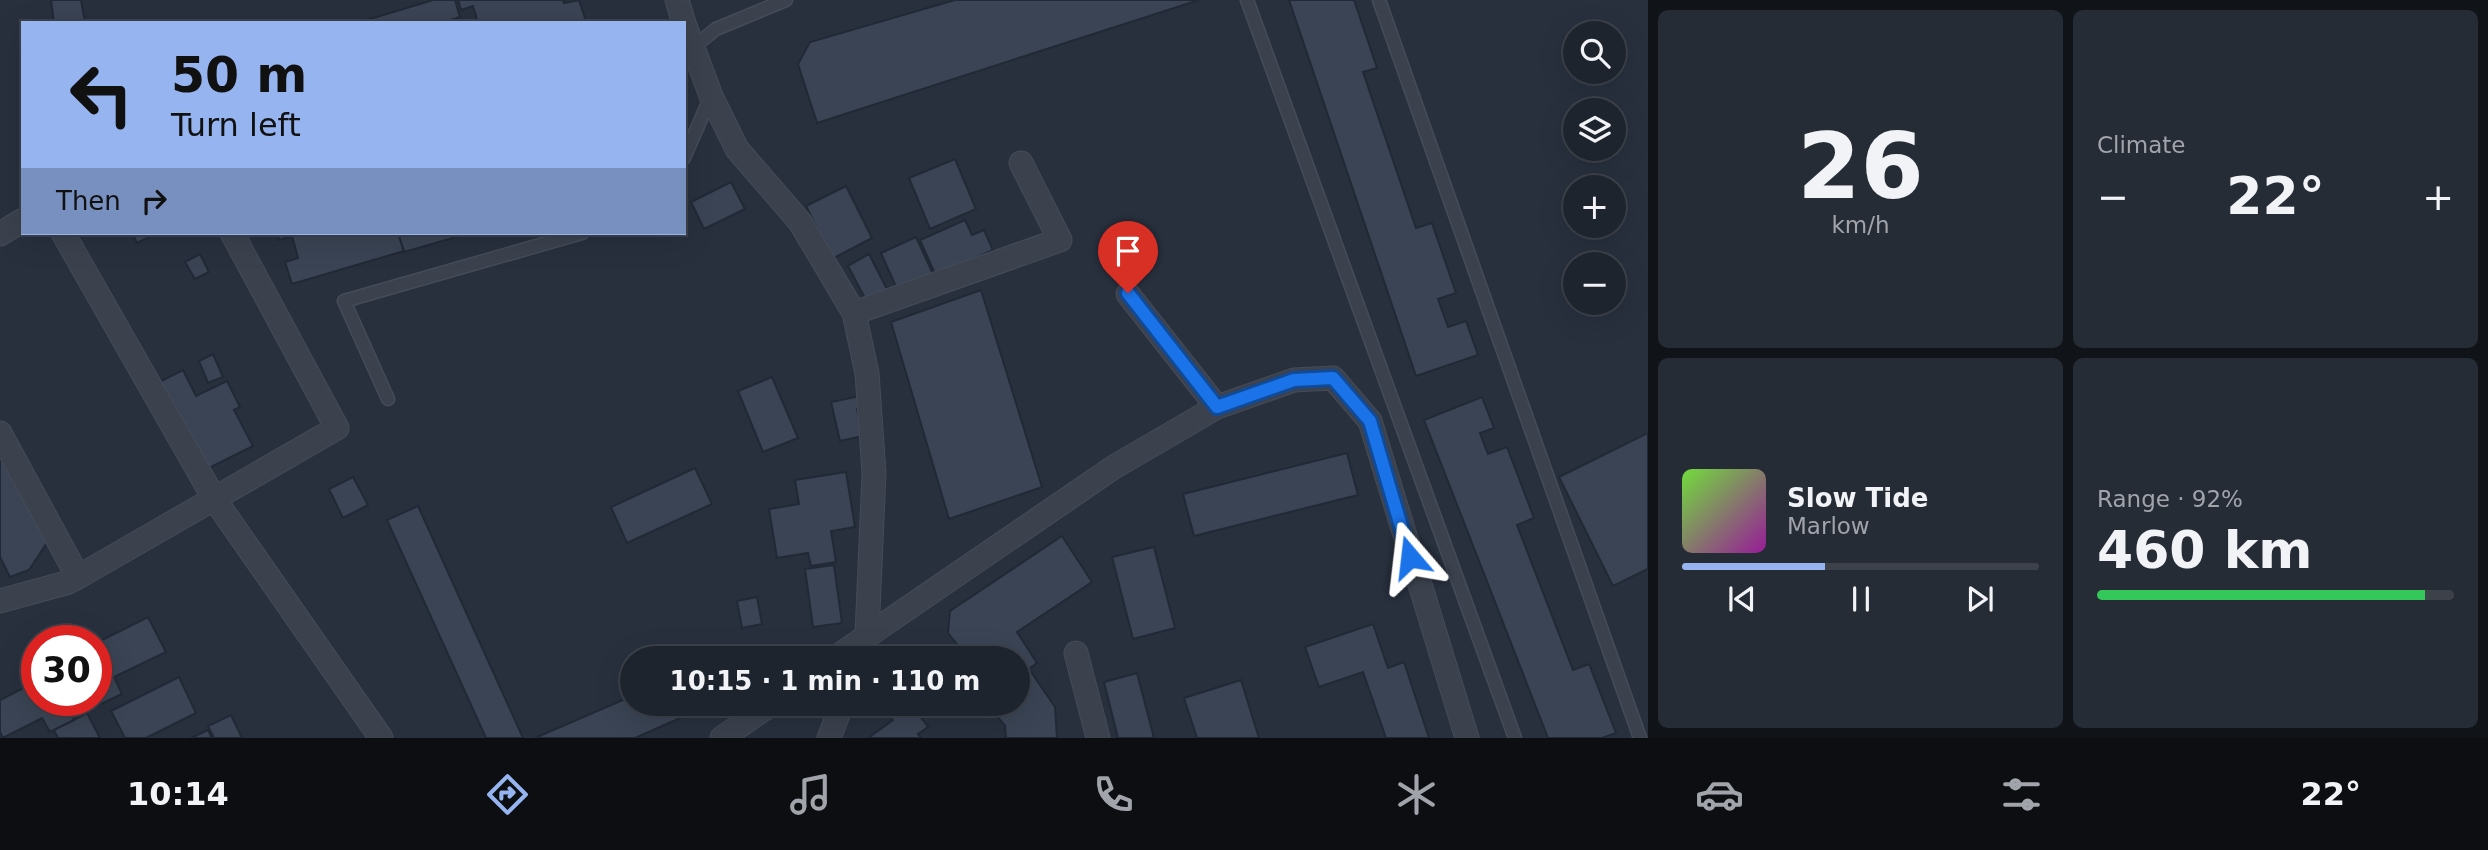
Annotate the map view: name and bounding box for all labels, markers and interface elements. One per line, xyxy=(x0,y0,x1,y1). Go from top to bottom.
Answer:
map controls xyxy=(1563,21,1626,315)
button: search xyxy=(1563,21,1626,84)
text: 50 m xyxy=(171,47,307,104)
icon: left xyxy=(56,49,147,140)
button: layers xyxy=(1563,98,1626,161)
text: Turn left xyxy=(171,106,301,144)
text: 26 xyxy=(1797,114,1924,219)
text: Climate xyxy=(2097,132,2186,158)
text: 22° xyxy=(2226,166,2325,226)
button: + xyxy=(1563,175,1626,238)
text: − xyxy=(2097,175,2129,219)
text: + xyxy=(2422,175,2454,219)
icon: right xyxy=(135,182,173,220)
text: Then xyxy=(56,186,121,216)
text: km/h xyxy=(1831,212,1890,238)
pin xyxy=(1098,221,1158,293)
icon: arrive xyxy=(1109,232,1147,270)
button: − xyxy=(1563,252,1626,315)
text: Slow Tide xyxy=(1787,483,1928,513)
text: Range · 92% xyxy=(2097,486,2243,512)
text: Marlow xyxy=(1787,513,1870,539)
position arrow xyxy=(1373,520,1447,594)
text: 460 km xyxy=(2097,520,2312,580)
icon: previous xyxy=(1723,580,1761,618)
icon: pause xyxy=(1842,580,1880,618)
icon: next xyxy=(1961,580,1999,618)
speed limit sign: 30 xyxy=(21,625,112,716)
text: 10:15 · 1 min · 110 m xyxy=(670,666,980,696)
icon: directions xyxy=(483,770,532,819)
icon: music xyxy=(786,770,835,819)
icon: phone xyxy=(1089,770,1138,819)
icon: climate xyxy=(1392,770,1441,819)
icon: car xyxy=(1695,770,1744,819)
icon: filters xyxy=(1997,770,2046,819)
text: 10:14 xyxy=(127,775,229,813)
text: 22° xyxy=(2300,775,2361,813)

